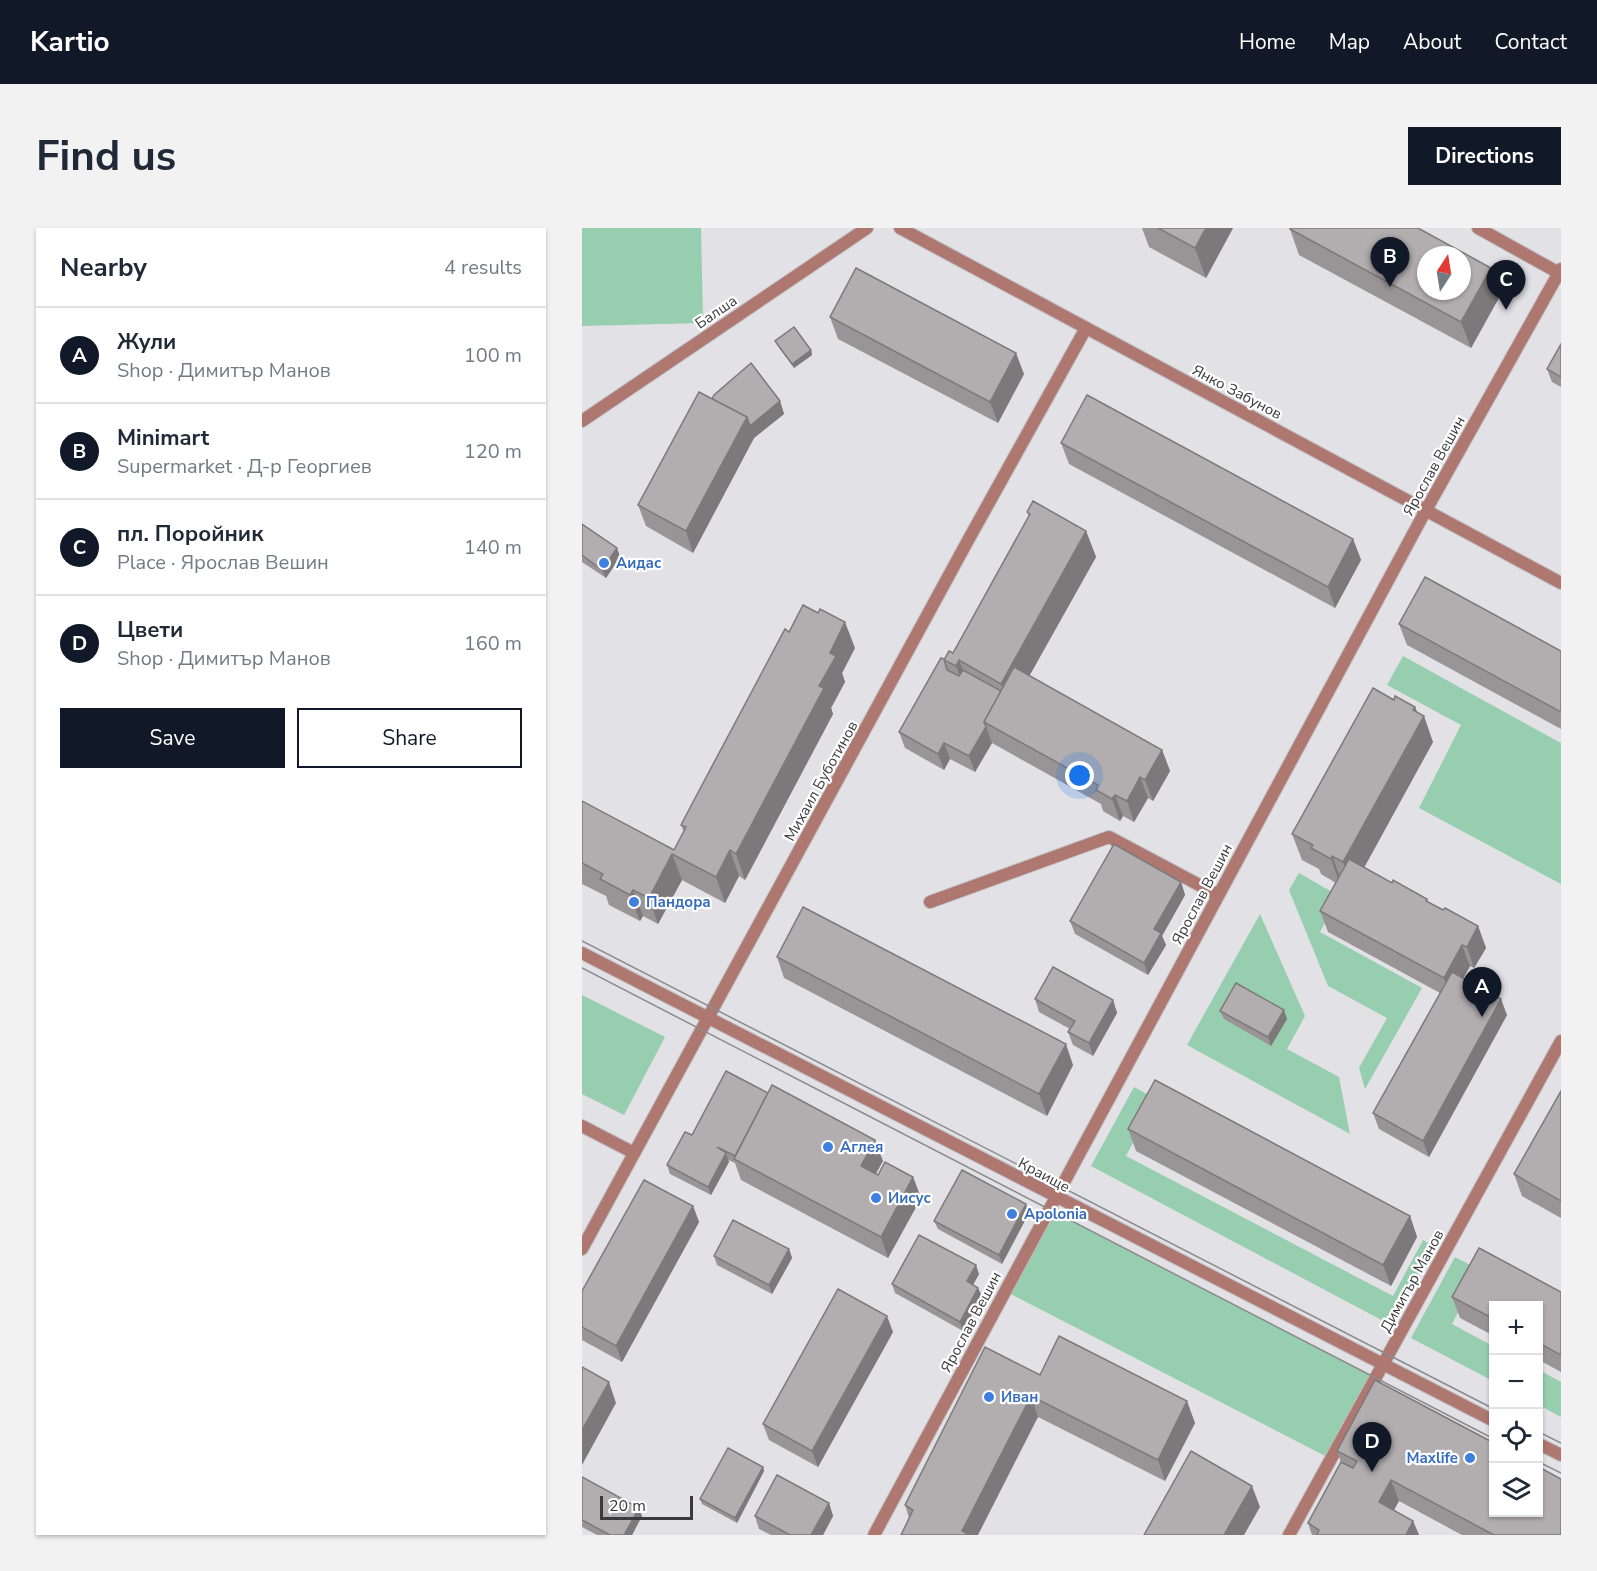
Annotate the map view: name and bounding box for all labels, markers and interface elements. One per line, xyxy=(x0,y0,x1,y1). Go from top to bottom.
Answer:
text: Kartio xyxy=(30,23,110,61)
text: Home xyxy=(1239,28,1296,56)
text: Map xyxy=(1329,28,1370,56)
text: About xyxy=(1403,28,1461,56)
text: Contact xyxy=(1494,28,1567,56)
button: Directions xyxy=(1408,127,1561,185)
text: Find us xyxy=(36,128,176,185)
pin: B xyxy=(1370,238,1410,287)
north arrow xyxy=(1417,246,1471,300)
text: Nearby xyxy=(60,250,147,285)
text: 4 results xyxy=(444,254,522,281)
pin: C xyxy=(1486,260,1526,310)
street label: Балша xyxy=(691,291,741,333)
text: Жули xyxy=(117,327,176,357)
text: A xyxy=(72,342,87,369)
text: 100 m xyxy=(464,342,522,369)
text: Shop · Димитър Манов xyxy=(117,357,331,384)
street label: Янко Забунов xyxy=(1189,360,1285,424)
street label: Ярослав Вешин xyxy=(1398,413,1470,519)
text: Minimart xyxy=(117,423,209,453)
text: B xyxy=(73,438,86,465)
text: 120 m xyxy=(464,438,522,465)
text: Supermarket · Д-р Георгиев xyxy=(117,453,372,480)
text: пл. Поройник xyxy=(117,519,263,549)
text: C xyxy=(73,534,86,561)
text: 140 m xyxy=(464,534,522,561)
text: Place · Ярослав Вешин xyxy=(117,549,329,576)
place label: Аидас xyxy=(616,553,661,573)
marker: Аидас xyxy=(597,556,611,570)
text: Цвети xyxy=(117,615,183,645)
text: D xyxy=(72,630,87,657)
text: 160 m xyxy=(464,630,522,657)
text: Shop · Димитър Манов xyxy=(117,645,331,672)
button: Save xyxy=(60,708,285,768)
button: Share xyxy=(297,708,522,768)
street label: Михаил Буботинов xyxy=(780,717,862,845)
your location xyxy=(1065,761,1094,790)
street label: Ярослав Вешин xyxy=(1167,840,1237,948)
place label: Пандора xyxy=(646,892,711,912)
marker: Пандора xyxy=(627,895,641,909)
pin: A xyxy=(1462,968,1502,1017)
place label: Аглея xyxy=(840,1137,883,1157)
marker: Аглея xyxy=(821,1140,835,1154)
street label: Краище xyxy=(1015,1153,1073,1197)
place label: Иисус xyxy=(888,1188,931,1208)
marker: Иисус xyxy=(869,1191,883,1205)
place label: Apolonia xyxy=(1024,1204,1087,1224)
marker: Apolonia xyxy=(1005,1207,1019,1221)
street label: Димитър Манов xyxy=(1376,1226,1448,1336)
street label: Ярослав Вешин xyxy=(936,1268,1006,1376)
map controls xyxy=(1489,1301,1543,1517)
button: + xyxy=(1489,1301,1543,1355)
button: − xyxy=(1489,1355,1543,1409)
place label: Иван xyxy=(1001,1387,1038,1407)
marker: Иван xyxy=(982,1390,996,1404)
button: locate xyxy=(1489,1409,1543,1463)
pin: D xyxy=(1352,1422,1392,1472)
place label: Maxlife xyxy=(1407,1448,1458,1468)
marker: Maxlife xyxy=(1463,1451,1477,1465)
button: layers xyxy=(1489,1463,1543,1517)
scale bar xyxy=(600,1493,693,1520)
text: 20 m xyxy=(609,1495,646,1517)

